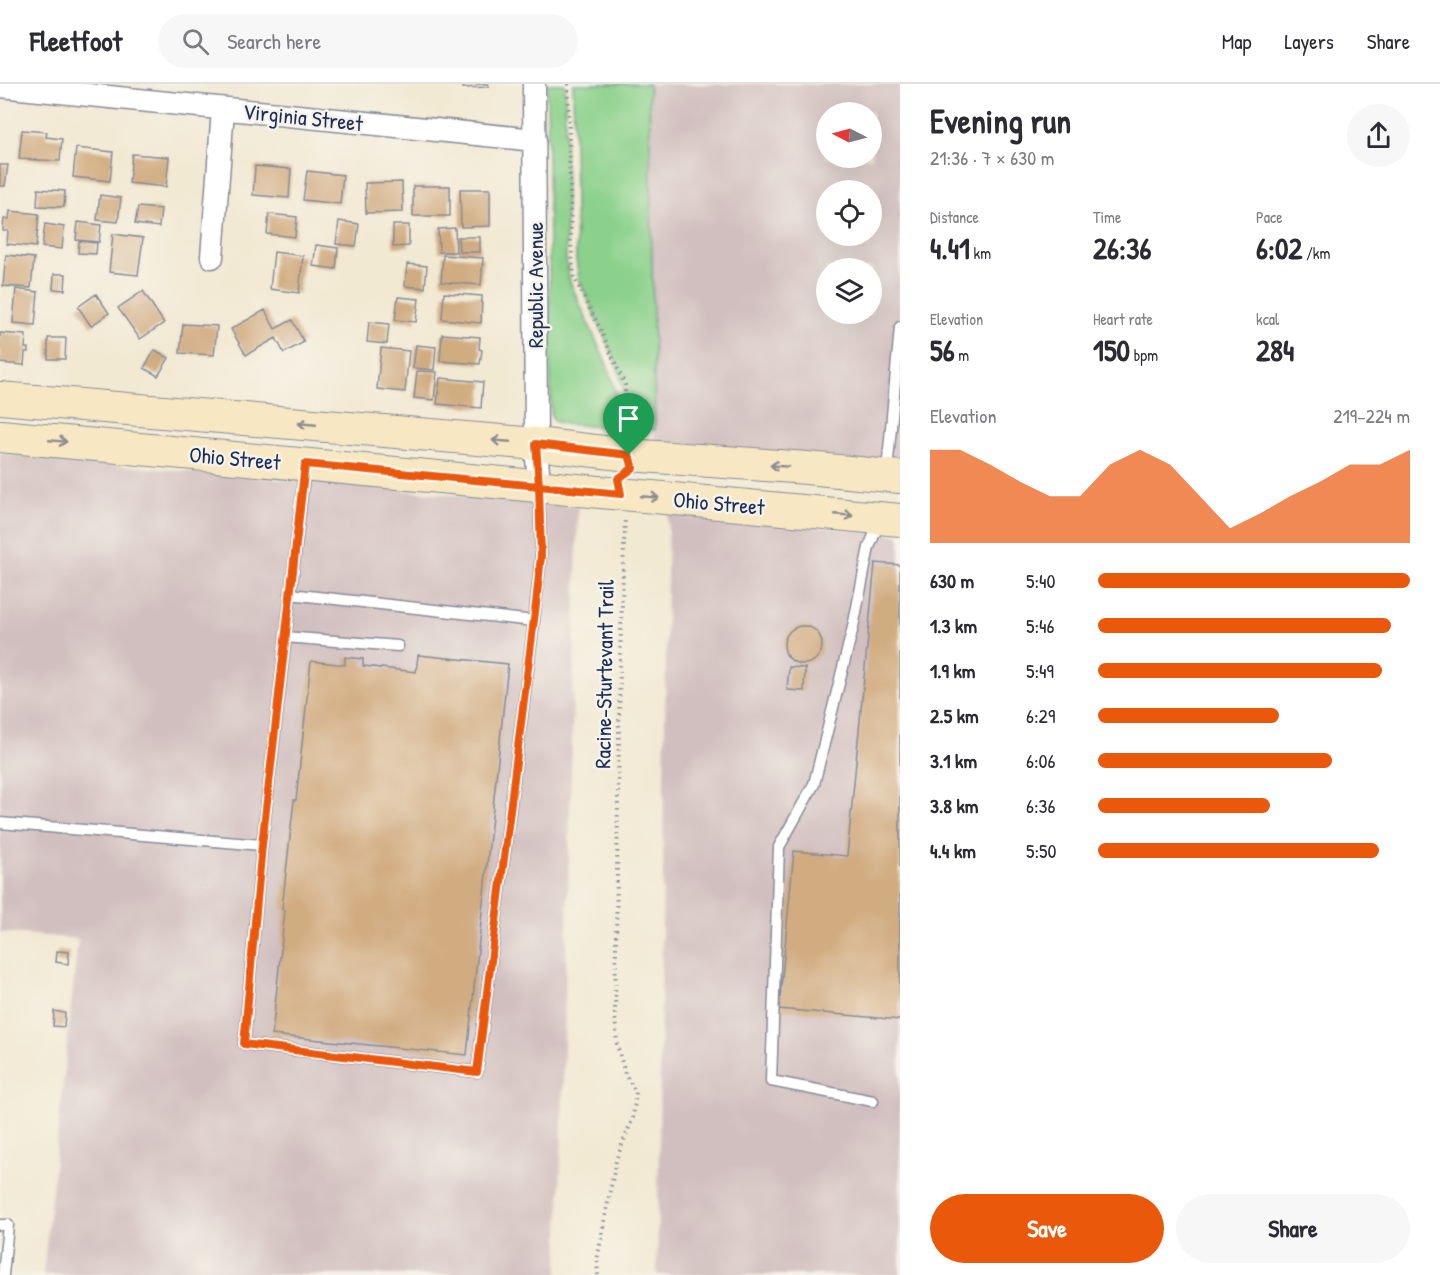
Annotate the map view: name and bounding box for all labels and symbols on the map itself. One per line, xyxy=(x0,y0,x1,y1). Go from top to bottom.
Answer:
street label: Virginia Street xyxy=(242,96,365,138)
north arrow xyxy=(816,102,882,168)
street label: Republic Avenue xyxy=(520,222,550,348)
pin xyxy=(603,393,654,455)
one-way arrow xyxy=(297,419,317,430)
one-way arrow xyxy=(492,435,512,446)
one-way arrow xyxy=(48,436,68,447)
street label: Ohio Street xyxy=(188,439,282,477)
one-way arrow xyxy=(770,460,789,471)
street label: Ohio Street xyxy=(672,484,766,522)
one-way arrow xyxy=(639,492,659,503)
one-way arrow xyxy=(833,509,853,520)
street label: Racine-Sturtevant Trail xyxy=(587,579,621,769)

